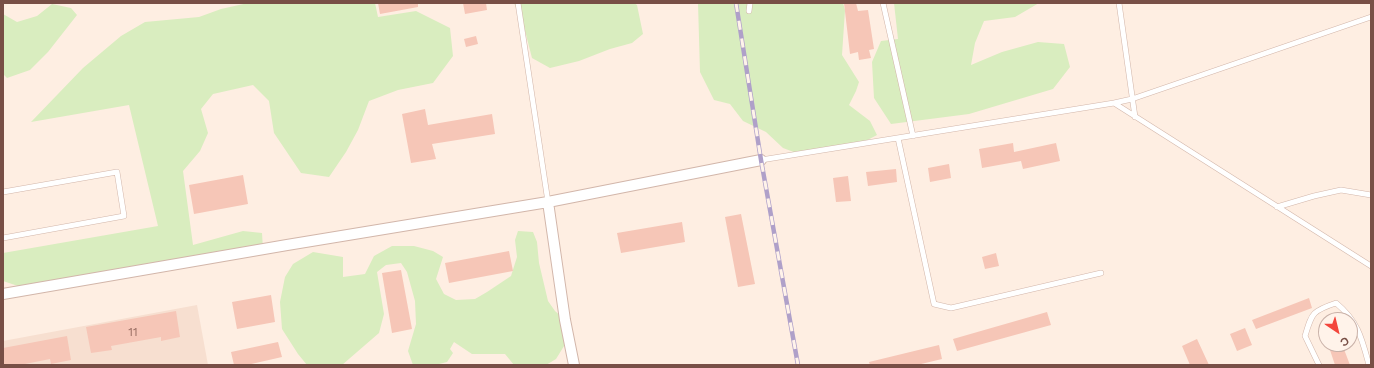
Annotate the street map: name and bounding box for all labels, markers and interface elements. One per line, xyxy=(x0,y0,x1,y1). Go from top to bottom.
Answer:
north arrow xyxy=(1318,312,1358,352)
house number: 11 xyxy=(128,325,138,339)
text: С xyxy=(1338,334,1352,349)

